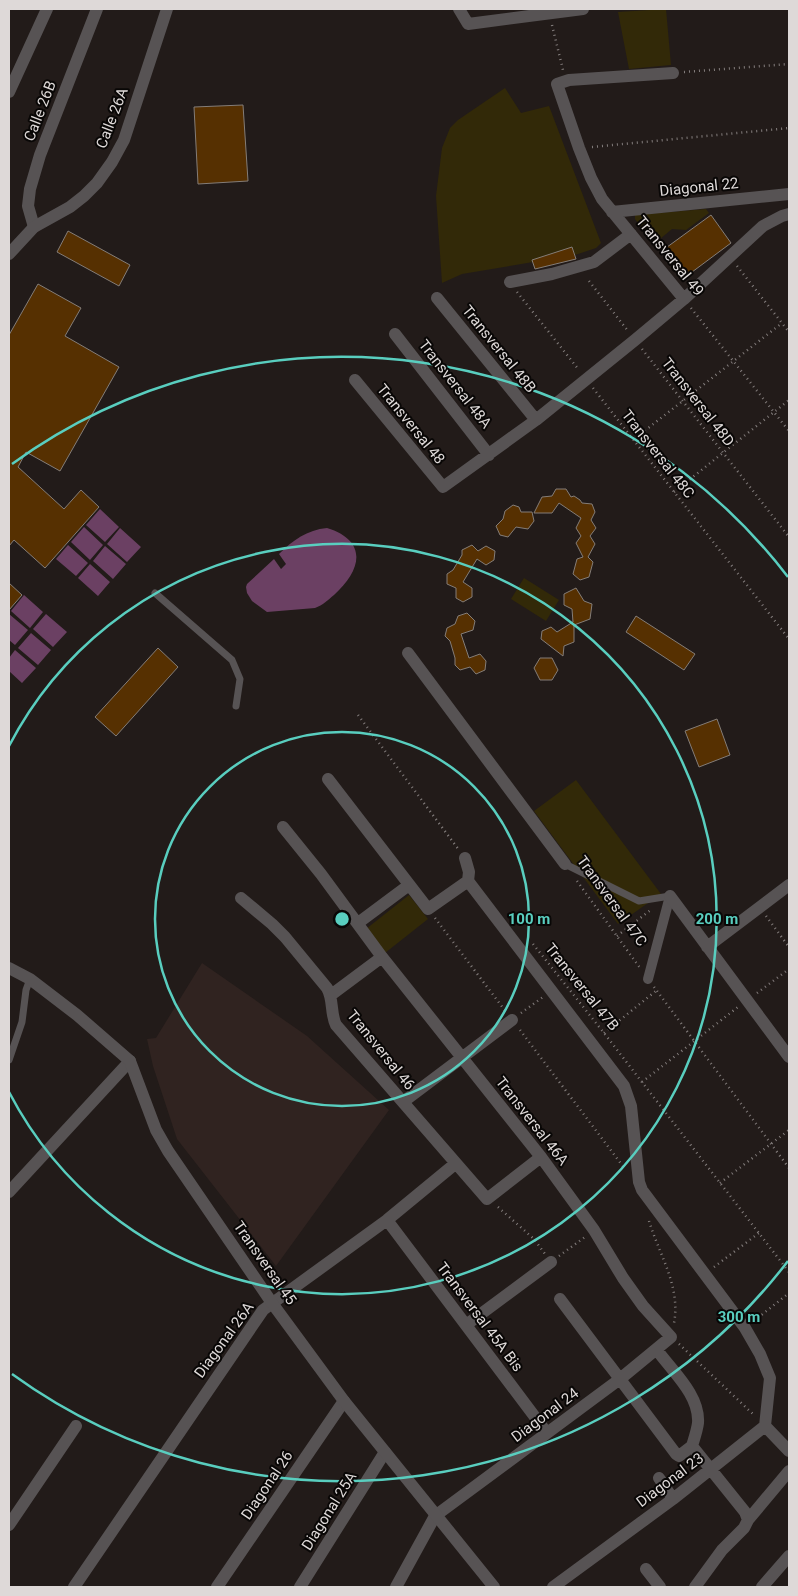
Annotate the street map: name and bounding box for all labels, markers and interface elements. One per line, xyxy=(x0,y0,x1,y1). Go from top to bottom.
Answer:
street label: Calle 26B xyxy=(20,78,60,144)
street label: Calle 26A xyxy=(92,85,132,151)
street label: Diagonal 22 xyxy=(659,174,739,200)
street label: Transversal 49 xyxy=(632,212,708,300)
street label: Transversal 48B xyxy=(458,302,540,396)
street label: Transversal 48A xyxy=(415,336,495,432)
street label: Transversal 48D xyxy=(658,354,738,450)
street label: Transversal 48 xyxy=(373,380,449,468)
street label: Transversal 48C xyxy=(618,406,698,502)
street label: Transversal 47C xyxy=(573,852,651,950)
centre of rings xyxy=(333,910,351,928)
text: 100 m xyxy=(508,910,550,928)
text: 200 m xyxy=(696,910,738,928)
street label: Transversal 47B xyxy=(541,940,623,1034)
street label: Transversal 46 xyxy=(343,1006,419,1094)
street label: Transversal 46A xyxy=(492,1073,572,1169)
street label: Transversal 45 xyxy=(230,1218,300,1308)
street label: Transversal 45A Bis xyxy=(433,1259,527,1375)
street label: Diagonal 26A xyxy=(191,1299,258,1381)
text: 300 m xyxy=(718,1308,760,1326)
street label: Diagonal 24 xyxy=(508,1384,583,1446)
street label: Diagonal 26 xyxy=(237,1447,297,1523)
street label: Diagonal 23 xyxy=(633,1449,707,1511)
street label: Diagonal 25A xyxy=(298,1468,360,1554)

